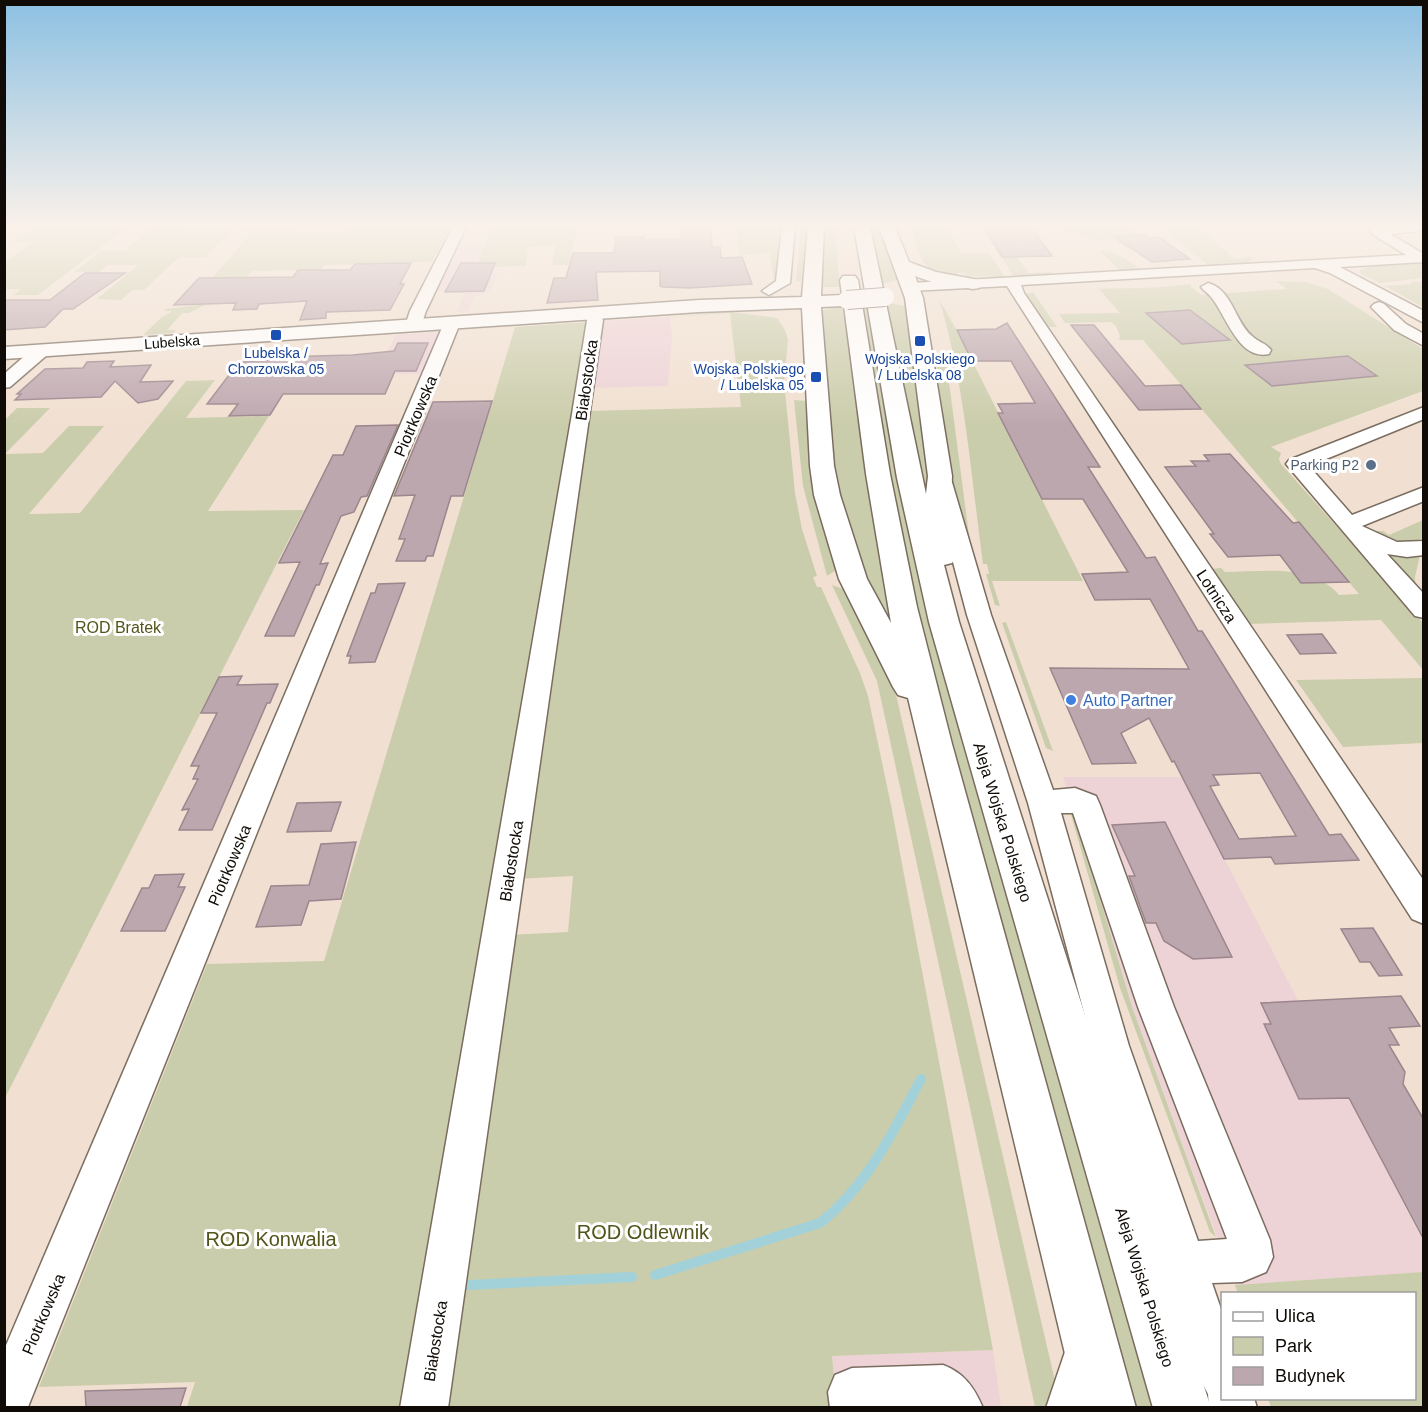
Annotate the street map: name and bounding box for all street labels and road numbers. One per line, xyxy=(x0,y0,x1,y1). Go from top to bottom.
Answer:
street label: Lubelska xyxy=(143,332,201,352)
street label: Białostocka xyxy=(572,338,601,422)
street label: Piotrkowska xyxy=(391,373,440,459)
street label: Lotnicza xyxy=(1193,567,1240,626)
street label: Aleja Wojska Polskiego xyxy=(970,740,1035,904)
street label: Białostocka xyxy=(497,819,526,903)
street label: Piotrkowska xyxy=(205,822,254,908)
street label: Aleja Wojska Polskiego xyxy=(1112,1205,1177,1369)
street label: Piotrkowska xyxy=(19,1271,68,1357)
street label: Białostocka xyxy=(421,1299,450,1383)

